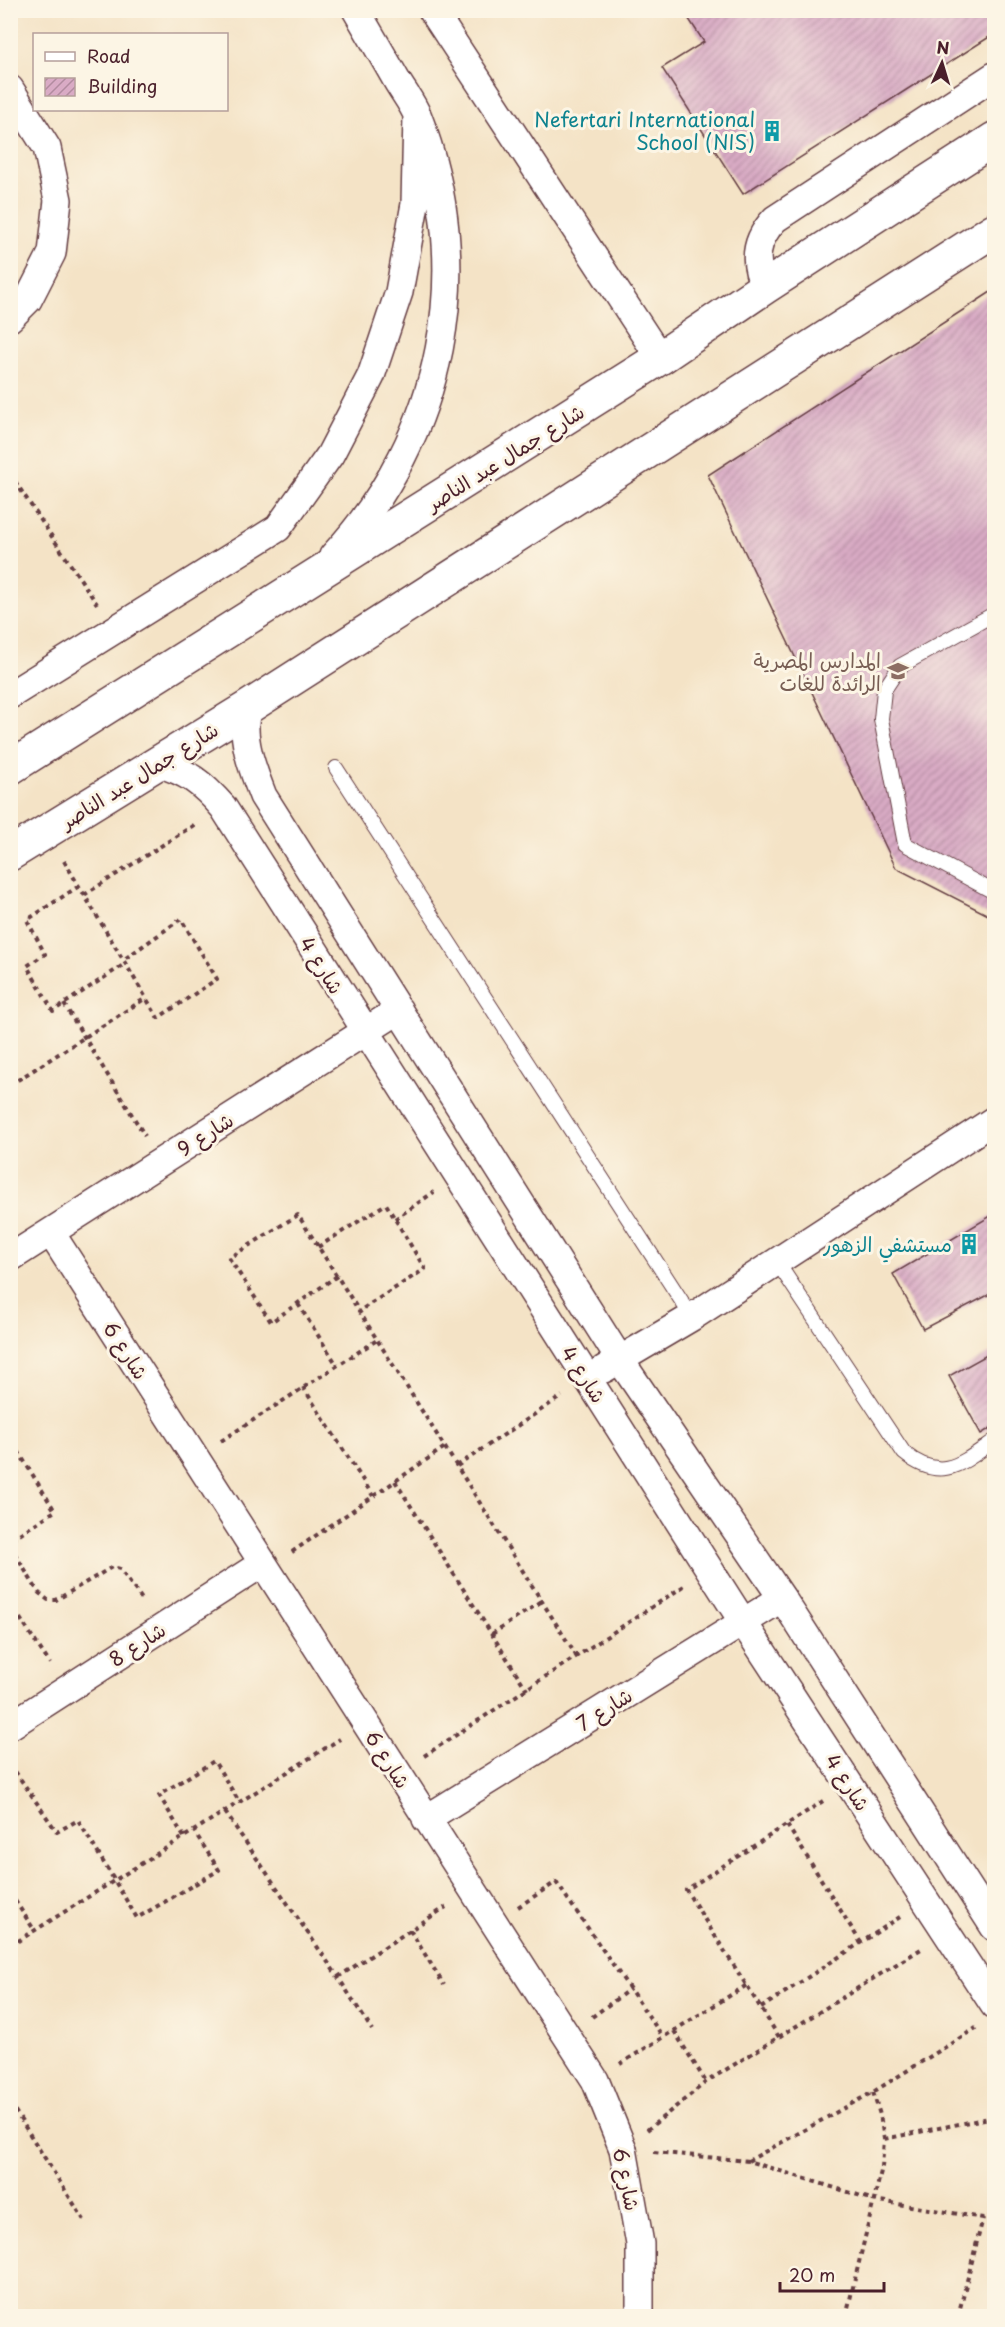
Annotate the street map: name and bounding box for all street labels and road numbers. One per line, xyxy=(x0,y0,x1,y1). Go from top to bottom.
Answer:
street label: شارع جمال عبد الناصر xyxy=(418,396,590,519)
street label: شارع جمال عبد الناصر xyxy=(52,714,224,837)
street label: شارع 4 xyxy=(293,930,351,1000)
street label: شارع 9 xyxy=(171,1105,239,1163)
street label: شارع 6 xyxy=(96,1315,156,1385)
street label: شارع 4 xyxy=(554,1339,614,1409)
street label: شارع 8 xyxy=(103,1614,171,1674)
street label: شارع 7 xyxy=(570,1680,638,1738)
street label: شارع 6 xyxy=(358,1724,418,1794)
street label: شارع 4 xyxy=(818,1747,878,1817)
street label: شارع 6 xyxy=(606,2145,648,2213)

